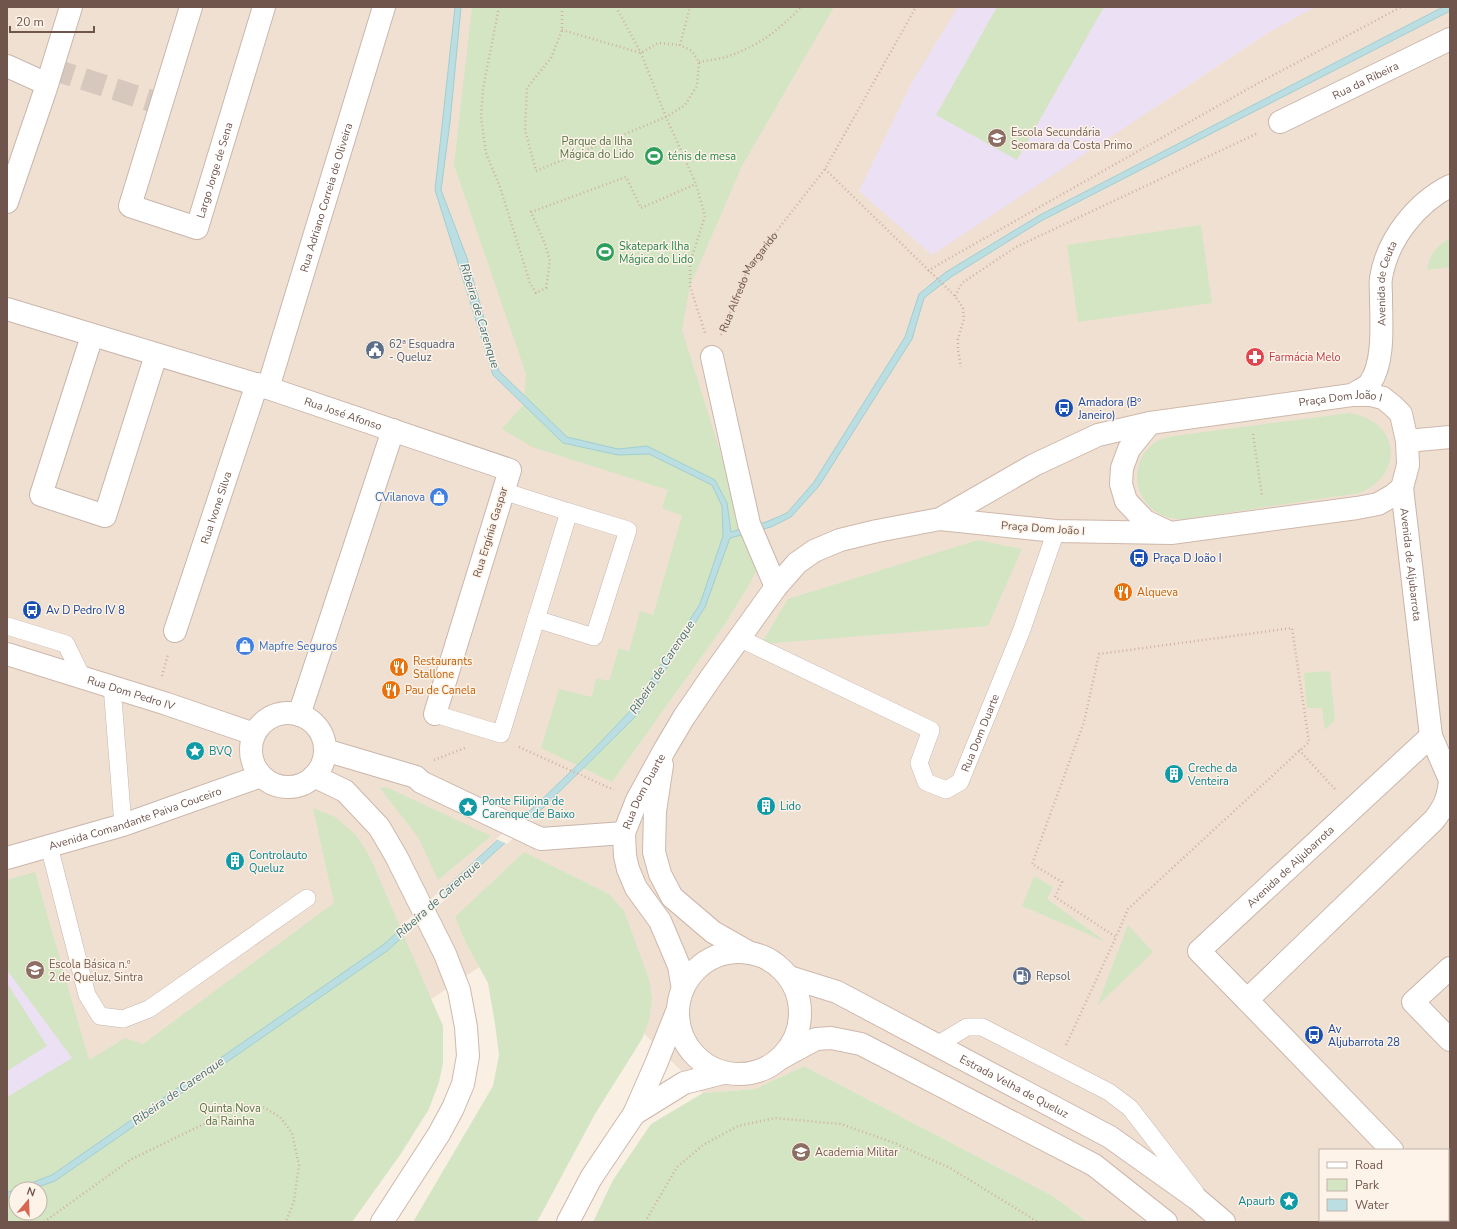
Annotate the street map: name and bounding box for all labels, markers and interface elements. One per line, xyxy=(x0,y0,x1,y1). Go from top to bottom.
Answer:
scale bar xyxy=(10,8,94,34)
text: 20 m xyxy=(16,14,44,30)
street label: Rua da Ribeira xyxy=(1330,58,1401,103)
street label: Largo Jorge de Sena xyxy=(193,120,237,220)
street label: Rua Adriano Correia de Oliveira xyxy=(297,121,356,274)
place label: Escola Secundária Seomara da Costa Primo xyxy=(1011,125,1132,153)
school or university icon: Escola Secundária Seomara da Costa Primo xyxy=(986,127,1008,149)
park label: Parque da Ilha Mágica do Lido xyxy=(560,134,634,162)
sports icon: ténis de mesa xyxy=(643,145,665,167)
place label: ténis de mesa xyxy=(668,149,736,164)
street label: Rua Alfredo Margarido xyxy=(716,229,781,335)
street label: Avenida de Ceuta xyxy=(1373,238,1401,326)
place label: Skatepark Ilha Mágica do Lido xyxy=(619,239,693,267)
sports icon: Skatepark Ilha Mágica do Lido xyxy=(594,241,616,263)
water label: Ribeira de Carenque xyxy=(456,262,504,371)
place label: 62ª Esquadra - Queluz xyxy=(389,337,455,365)
public building icon: 62ª Esquadra - Queluz xyxy=(364,339,386,361)
pharmacy icon: Farmácia Melo xyxy=(1244,346,1266,368)
place label: Farmácia Melo xyxy=(1269,350,1341,365)
street label: Praça Dom João I xyxy=(1298,388,1384,410)
street label: Rua José Afonso xyxy=(302,394,384,434)
place label: Amadora (Bº Janeiro) xyxy=(1077,395,1141,423)
bus stop icon: Amadora (Bº Janeiro) xyxy=(1053,397,1075,419)
street label: Rua Ivone Silva xyxy=(197,469,236,546)
street label: Rua Ergínia Gaspar xyxy=(470,485,511,579)
shop icon: CVilanova xyxy=(428,486,450,508)
place label: CVilanova xyxy=(375,490,425,505)
street label: Avenida de Aljubarrota xyxy=(1396,507,1425,622)
street label: Praça Dom João I xyxy=(1001,518,1085,539)
bus stop icon: Praça D João I xyxy=(1128,547,1150,569)
place label: Praça D João I xyxy=(1153,551,1222,566)
restaurant icon: Alqueva xyxy=(1112,581,1134,603)
place label: Alqueva xyxy=(1137,585,1178,600)
bus stop icon: Av D Pedro IV 8 xyxy=(21,599,43,621)
place label: Av D Pedro IV 8 xyxy=(46,603,125,618)
water label: Ribeira de Carenque xyxy=(626,616,699,717)
shop icon: Mapfre Seguros xyxy=(234,635,256,657)
place label: Mapfre Seguros xyxy=(259,639,337,654)
place label: Restaurants Stallone xyxy=(413,654,472,682)
restaurant icon: Restaurants Stallone xyxy=(388,656,410,678)
street label: Rua Dom Pedro IV xyxy=(85,673,177,714)
restaurant icon: Pau de Canela xyxy=(380,679,402,701)
place label: Pau de Canela xyxy=(405,683,476,698)
street label: Rua Dom Duarte xyxy=(958,692,1003,774)
place icon: BVQ xyxy=(184,740,206,762)
place label: BVQ xyxy=(209,744,232,759)
street label: Rua Dom Duarte xyxy=(619,751,669,832)
place label: Creche da Venteira xyxy=(1187,761,1238,789)
building icon: Creche da Venteira xyxy=(1163,763,1185,785)
street label: Avenida Comandante Paiva Couceiro xyxy=(47,784,224,854)
place label: Ponte Filipina de Carenque de Baixo xyxy=(482,794,575,822)
building icon: Lido xyxy=(755,795,777,817)
place icon: Ponte Filipina de Carenque de Baixo xyxy=(457,796,479,818)
place label: Lido xyxy=(780,799,801,814)
street label: Avenida de Aljubarrota xyxy=(1244,822,1338,911)
place label: Controlauto Queluz xyxy=(249,848,307,876)
building icon: Controlauto Queluz xyxy=(224,850,246,872)
water label: Ribeira de Carenque xyxy=(392,856,484,941)
place label: Escola Básica n.º 2 de Queluz, Sintra xyxy=(49,957,143,985)
school or university icon: Escola Básica n.º 2 de Queluz, Sintra xyxy=(24,959,46,981)
fuel station icon: Repsol xyxy=(1011,965,1033,987)
place label: Repsol xyxy=(1036,969,1071,984)
place label: Av Aljubarrota 28 xyxy=(1328,1022,1400,1050)
bus stop icon: Av Aljubarrota 28 xyxy=(1303,1024,1325,1046)
street label: Estrada Velha de Queluz xyxy=(957,1051,1071,1122)
water label: Ribeira de Carenque xyxy=(129,1053,228,1129)
park label: Quinta Nova da Rainha xyxy=(199,1101,261,1129)
school or university icon: Academia Militar xyxy=(790,1141,812,1163)
place label: Academia Militar xyxy=(815,1145,898,1160)
legend xyxy=(1319,1149,1449,1221)
text: Road xyxy=(1355,1157,1383,1173)
text: Park xyxy=(1355,1177,1380,1193)
north arrow xyxy=(8,1181,48,1221)
text: N xyxy=(25,1184,37,1200)
place icon: Apaurb xyxy=(1278,1190,1300,1212)
place label: Apaurb xyxy=(1238,1194,1275,1209)
text: Water xyxy=(1355,1197,1389,1213)

